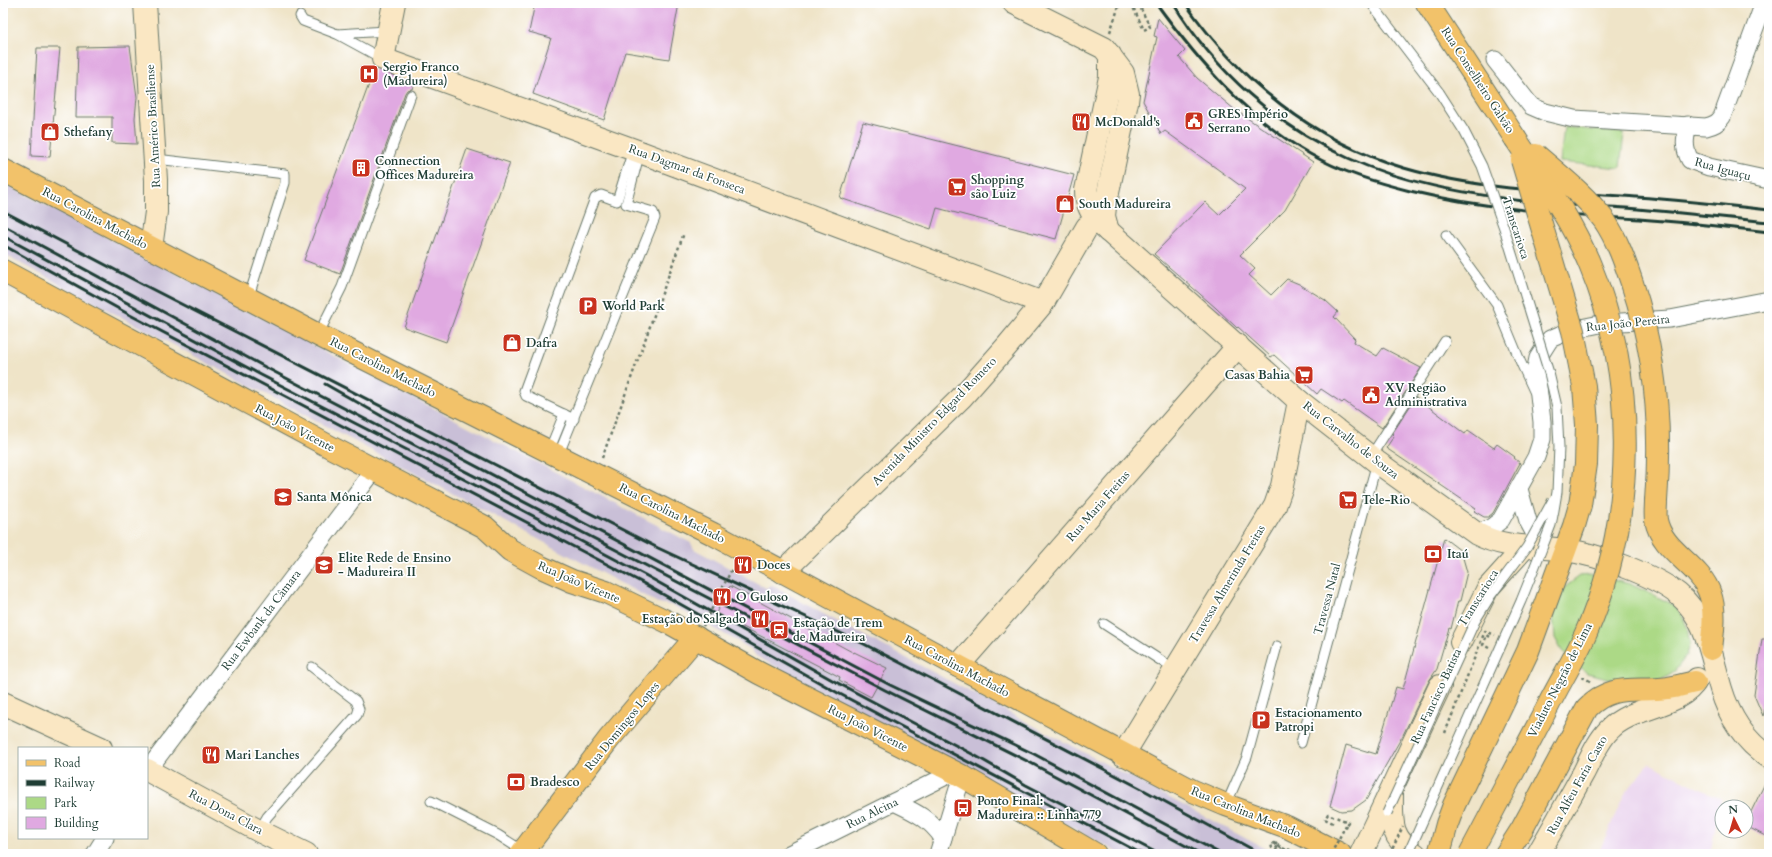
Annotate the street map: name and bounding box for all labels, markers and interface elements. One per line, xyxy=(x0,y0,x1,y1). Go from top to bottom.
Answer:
street label: Rua Conselheiro Galvão xyxy=(1438,24,1519,136)
place label: Sergio Franco (Madureira) xyxy=(383,59,459,89)
hospital icon: Sergio Franco (Madureira) xyxy=(358,63,380,85)
street label: Rua Américo Brasiliense xyxy=(142,64,164,188)
place label: GRES Império Serrano xyxy=(1208,106,1288,136)
public building icon: GRES Império Serrano xyxy=(1183,110,1205,132)
restaurant icon: McDonald's xyxy=(1070,111,1092,133)
place label: McDonald's xyxy=(1095,114,1160,130)
shop icon: Sthefany xyxy=(39,121,61,143)
place label: Sthefany xyxy=(64,124,113,140)
street label: Rua Dagmar da Fonseca xyxy=(626,140,748,198)
place label: Connection Offices Madureira xyxy=(375,153,474,183)
street label: Rua Iguaçu xyxy=(1693,154,1753,184)
building icon: Connection Offices Madureira xyxy=(350,157,372,179)
place label: Shopping são Luiz xyxy=(971,172,1025,202)
supermarket icon: Shopping são Luiz xyxy=(946,176,968,198)
street label: Rua Carolina Machado xyxy=(40,184,151,253)
shop icon: South Madureira xyxy=(1054,193,1076,215)
street label: Transcarioca xyxy=(1498,195,1534,262)
place label: South Madureira xyxy=(1079,196,1171,212)
parking icon: World Park xyxy=(577,295,599,317)
place label: World Park xyxy=(601,298,665,314)
street label: Rua João Pereira xyxy=(1585,311,1671,335)
shop icon: Dafra xyxy=(501,332,523,354)
street label: Rua Carolina Machado xyxy=(327,333,439,401)
place label: Dafra xyxy=(526,335,557,351)
street label: Avenida Ministro Edgard Romero xyxy=(868,353,1000,489)
supermarket icon: Casas Bahia xyxy=(1293,364,1315,386)
place label: Casas Bahia xyxy=(1225,367,1290,383)
place label: XV Região Administrativa xyxy=(1385,380,1467,410)
public building icon: XV Região Administrativa xyxy=(1360,384,1382,406)
street label: Rua Carvalho de Souza xyxy=(1300,398,1403,483)
street label: Rua João Vicente xyxy=(252,400,338,456)
street label: Rua Maria Freitas xyxy=(1063,467,1133,545)
street label: Rua Carolina Machado xyxy=(616,479,728,547)
school or university icon: Santa Mônica xyxy=(272,486,294,508)
place label: Santa Mônica xyxy=(297,489,372,505)
supermarket icon: Tele-Rio xyxy=(1337,489,1359,511)
place label: Tele-Rio xyxy=(1362,492,1410,508)
street label: Travessa Almerinda Freitas xyxy=(1185,522,1269,646)
bank icon: Itaú xyxy=(1422,543,1444,565)
place label: Itaú xyxy=(1447,546,1469,562)
place label: Elite Rede de Ensino - Madureira II xyxy=(338,550,451,580)
school or university icon: Elite Rede de Ensino - Madureira II xyxy=(313,554,335,576)
restaurant icon: Doces xyxy=(732,554,754,576)
street label: Rua João Vicente xyxy=(535,557,623,607)
place label: Doces xyxy=(757,557,790,573)
street label: Travessa Natal xyxy=(1310,561,1344,637)
street label: Rua Ewbank da Câmara xyxy=(218,566,305,674)
street label: Transcarioca xyxy=(1454,566,1502,630)
restaurant icon: O Guloso xyxy=(711,586,733,608)
place label: O Guloso xyxy=(736,589,788,605)
restaurant icon: Estação do Salgado xyxy=(749,608,771,630)
place label: Estação do Salgado xyxy=(642,611,746,627)
place label: Estação de Trem de Madureira xyxy=(793,615,884,645)
station icon: Estação de Trem de Madureira xyxy=(768,619,790,641)
street label: Viaduto Negrão de Lima xyxy=(1524,619,1596,740)
street label: Rua Carolina Machado xyxy=(902,632,1013,701)
street label: Rua Fancisco Batista xyxy=(1407,645,1466,746)
street label: Rua Domingos Lopes xyxy=(581,678,663,774)
street label: Rua João Vicente xyxy=(825,701,911,755)
place label: Estacionamento Patropi xyxy=(1275,705,1362,735)
parking icon: Estacionamento Patropi xyxy=(1250,709,1272,731)
street label: Rua Alfeu Faria Casto xyxy=(1543,732,1611,837)
restaurant icon: Mari Lanches xyxy=(200,744,222,766)
legend xyxy=(18,747,148,839)
place label: Mari Lanches xyxy=(225,747,299,763)
text: Road xyxy=(54,755,81,771)
bank icon: Bradesco xyxy=(505,771,527,793)
place label: Bradesco xyxy=(530,774,579,790)
text: Railway xyxy=(54,775,96,791)
street label: Rua Carolina Machado xyxy=(1189,783,1304,841)
street label: Rua Dona Clara xyxy=(186,786,267,839)
street label: Rua Alcina xyxy=(843,793,901,832)
place label: Ponto Final: Madureira :: Linha 779 xyxy=(977,793,1101,823)
text: Park xyxy=(54,795,78,811)
bus stop icon: Ponto Final: Madureira :: Linha 779 xyxy=(952,797,974,819)
north arrow xyxy=(1714,799,1754,839)
text: N xyxy=(1728,802,1739,817)
text: Building xyxy=(54,815,99,831)

